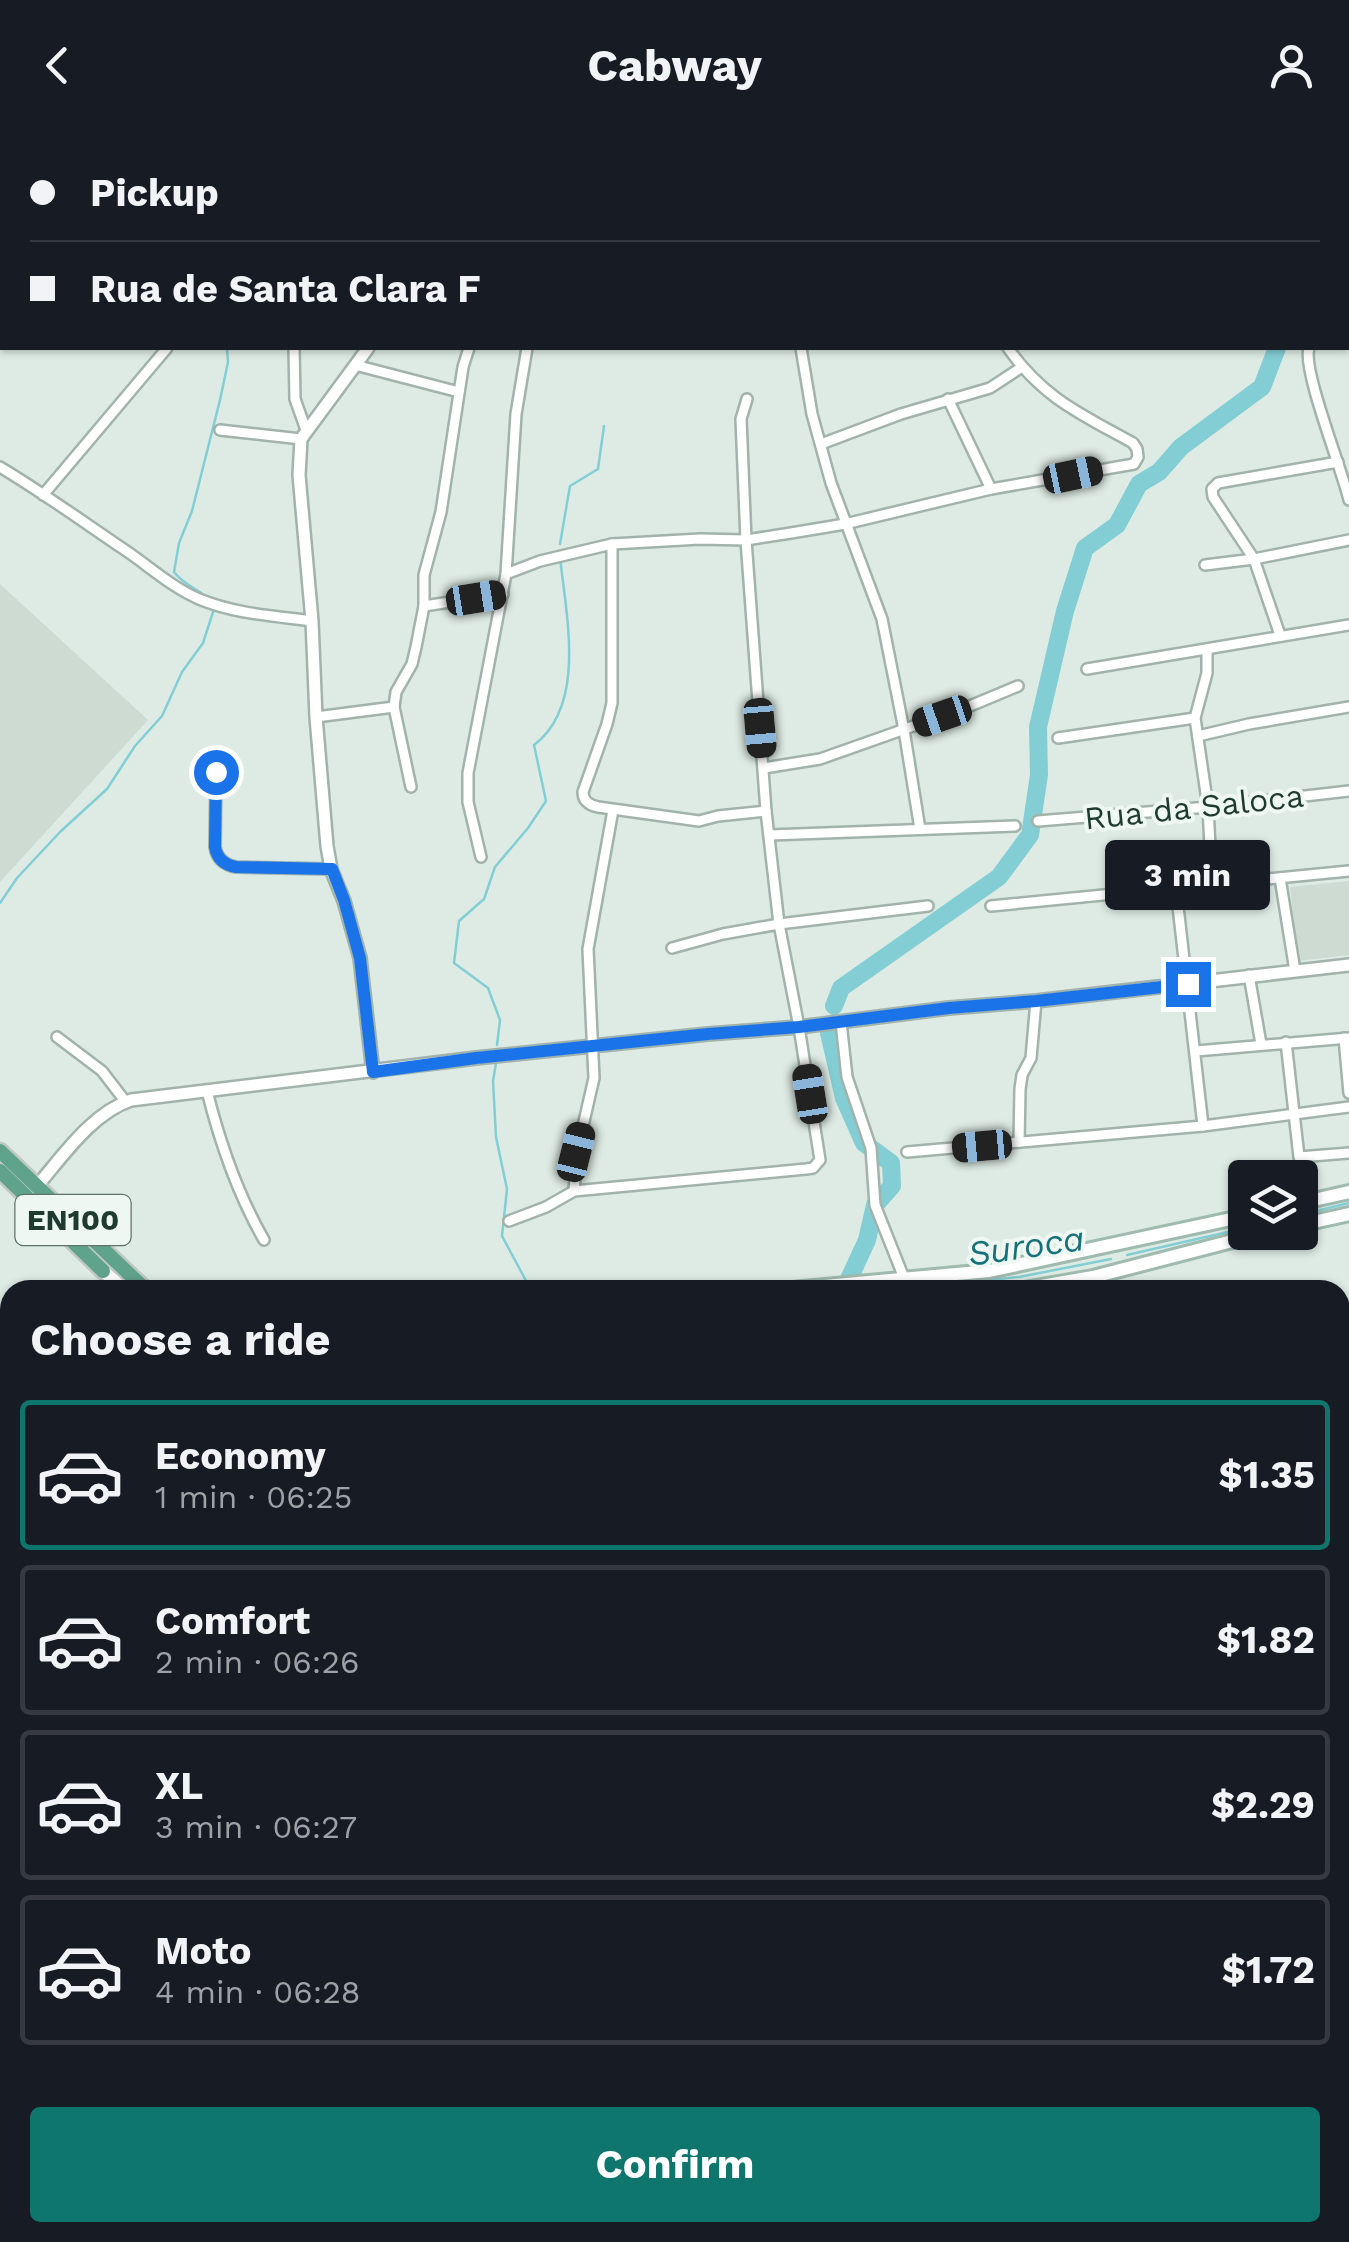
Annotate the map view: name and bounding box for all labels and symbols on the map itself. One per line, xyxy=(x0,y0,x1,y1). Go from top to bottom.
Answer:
car xyxy=(1041,454,1105,496)
car xyxy=(444,578,508,618)
car xyxy=(909,692,975,740)
car xyxy=(742,697,778,759)
route start xyxy=(194,750,239,795)
street label: Rua da Saloca xyxy=(1082,777,1306,837)
callout: 3 min xyxy=(1106,839,1270,909)
route end xyxy=(1166,962,1211,1007)
car xyxy=(790,1062,830,1126)
car xyxy=(554,1119,598,1185)
car xyxy=(951,1128,1013,1164)
road number: EN100 xyxy=(15,1195,130,1245)
water label: Suroca xyxy=(965,1217,1087,1275)

